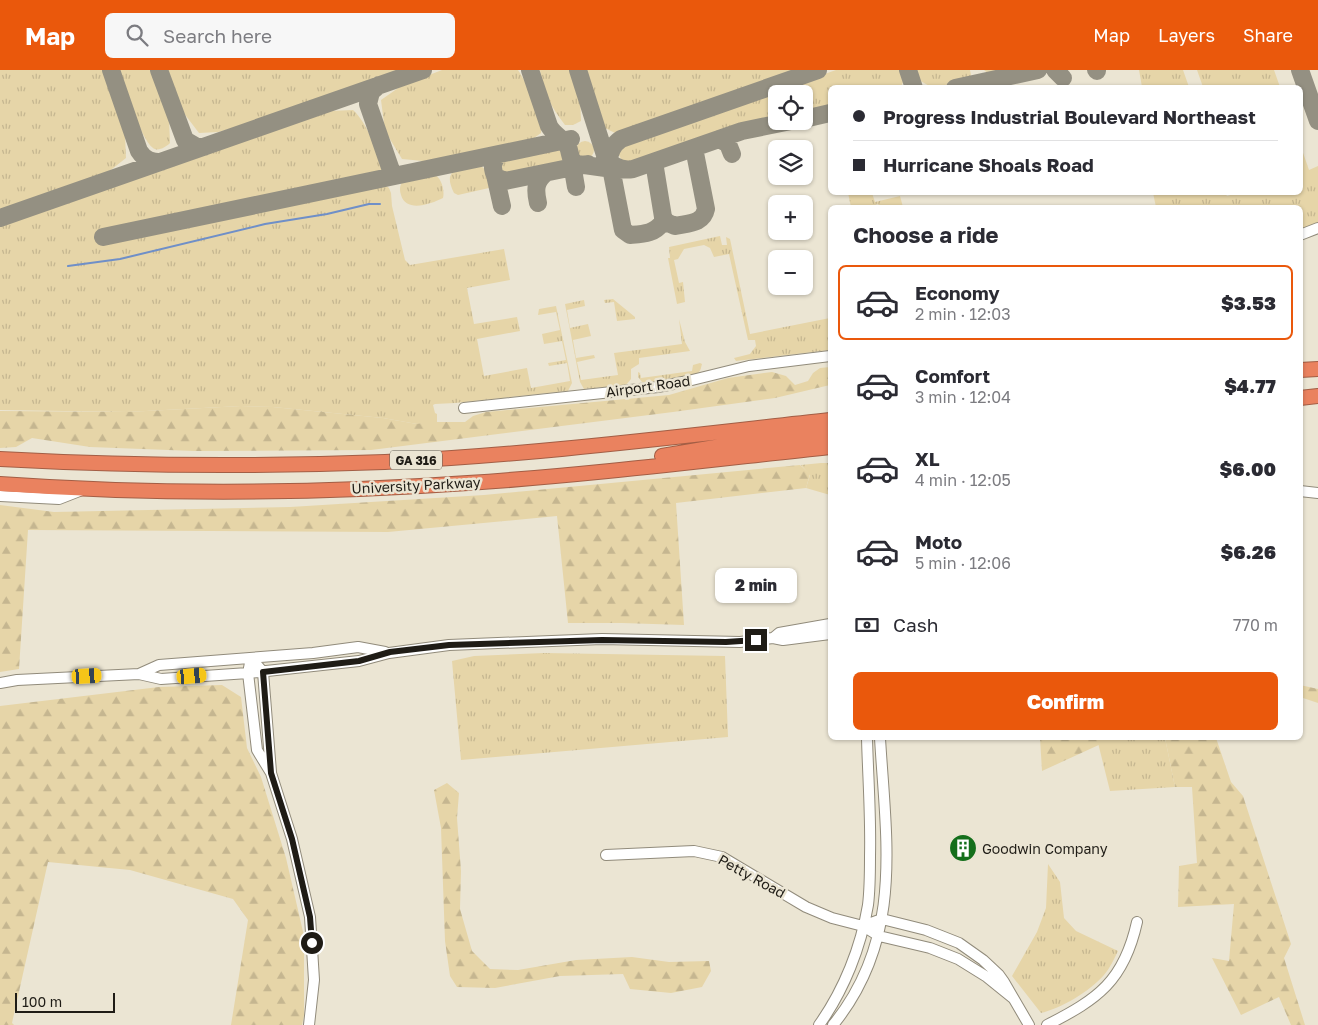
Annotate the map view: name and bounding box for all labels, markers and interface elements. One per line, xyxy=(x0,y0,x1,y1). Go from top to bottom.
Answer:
search box xyxy=(105,13,455,58)
text: Map xyxy=(25,21,75,50)
icon: search xyxy=(123,21,151,49)
text: Search here xyxy=(163,24,272,47)
text: Map xyxy=(1093,24,1130,46)
text: Layers xyxy=(1158,24,1215,46)
text: Share xyxy=(1243,24,1293,46)
map controls xyxy=(768,85,813,295)
button: locate xyxy=(768,85,813,130)
text: Progress Industrial Boulevard Northeast xyxy=(883,105,1256,128)
button: layers xyxy=(768,140,813,185)
text: Hurricane Shoals Road xyxy=(883,153,1094,176)
button: + xyxy=(768,195,813,240)
text: Choose a ride xyxy=(853,221,999,248)
button: − xyxy=(768,250,813,295)
icon: car xyxy=(855,280,900,325)
text: Economy xyxy=(915,281,1000,304)
text: $3.53 xyxy=(1221,291,1276,314)
text: 2 min · 12:03 xyxy=(915,304,1011,324)
icon: car xyxy=(855,363,900,408)
text: Comfort xyxy=(915,364,990,387)
street label: Airport Road xyxy=(605,372,691,400)
text: $4.77 xyxy=(1224,374,1276,397)
text: 3 min · 12:04 xyxy=(915,387,1011,407)
icon: car xyxy=(855,446,900,491)
text: XL xyxy=(915,447,940,470)
road number: GA 316 xyxy=(390,450,442,470)
text: $6.00 xyxy=(1220,457,1276,480)
text: 4 min · 12:05 xyxy=(915,470,1011,490)
street label: University Parkway xyxy=(351,473,481,497)
icon: car xyxy=(855,529,900,574)
text: Moto xyxy=(915,530,962,553)
text: $6.26 xyxy=(1221,540,1276,563)
text: 5 min · 12:06 xyxy=(915,553,1011,573)
callout: 2 min xyxy=(715,568,797,602)
text: 2 min xyxy=(735,575,777,595)
icon: cash xyxy=(853,611,881,639)
text: Cash xyxy=(893,613,938,636)
text: 770 m xyxy=(1233,615,1278,635)
route end xyxy=(745,629,767,651)
car xyxy=(176,667,207,685)
car xyxy=(71,668,102,684)
button: Confirm xyxy=(853,672,1278,730)
building icon: Goodwin Company xyxy=(948,833,978,863)
place label: Goodwin Company xyxy=(982,840,1108,857)
street label: Petty Road xyxy=(715,851,789,901)
route start xyxy=(301,932,323,954)
scale bar xyxy=(15,990,115,1013)
text: 100 m xyxy=(22,993,62,1010)

